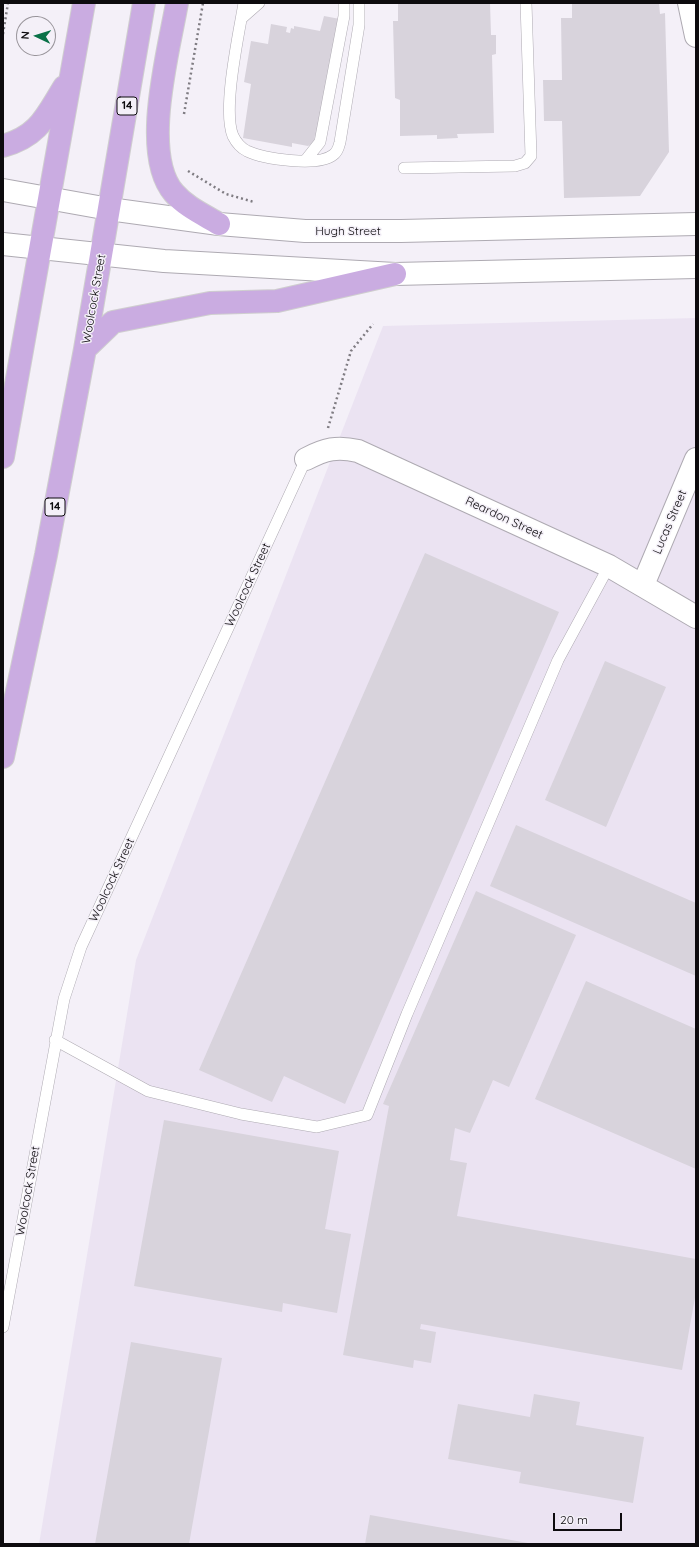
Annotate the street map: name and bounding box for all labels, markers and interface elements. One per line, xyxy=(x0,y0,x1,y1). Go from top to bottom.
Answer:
north arrow xyxy=(16,16,56,56)
text: N xyxy=(18,31,32,40)
road number: 14 xyxy=(117,97,137,115)
street label: Hugh Street xyxy=(315,224,381,238)
street label: Woolcock Street xyxy=(79,253,109,345)
street label: Lucas Street xyxy=(650,488,690,556)
street label: Reardon Street xyxy=(463,494,545,542)
road number: 14 xyxy=(45,498,65,516)
street label: Woolcock Street xyxy=(222,541,274,629)
street label: Woolcock Street xyxy=(86,836,138,924)
street label: Woolcock Street xyxy=(13,1145,43,1237)
scale bar xyxy=(555,1505,624,1531)
text: 20 m xyxy=(560,1512,588,1527)

